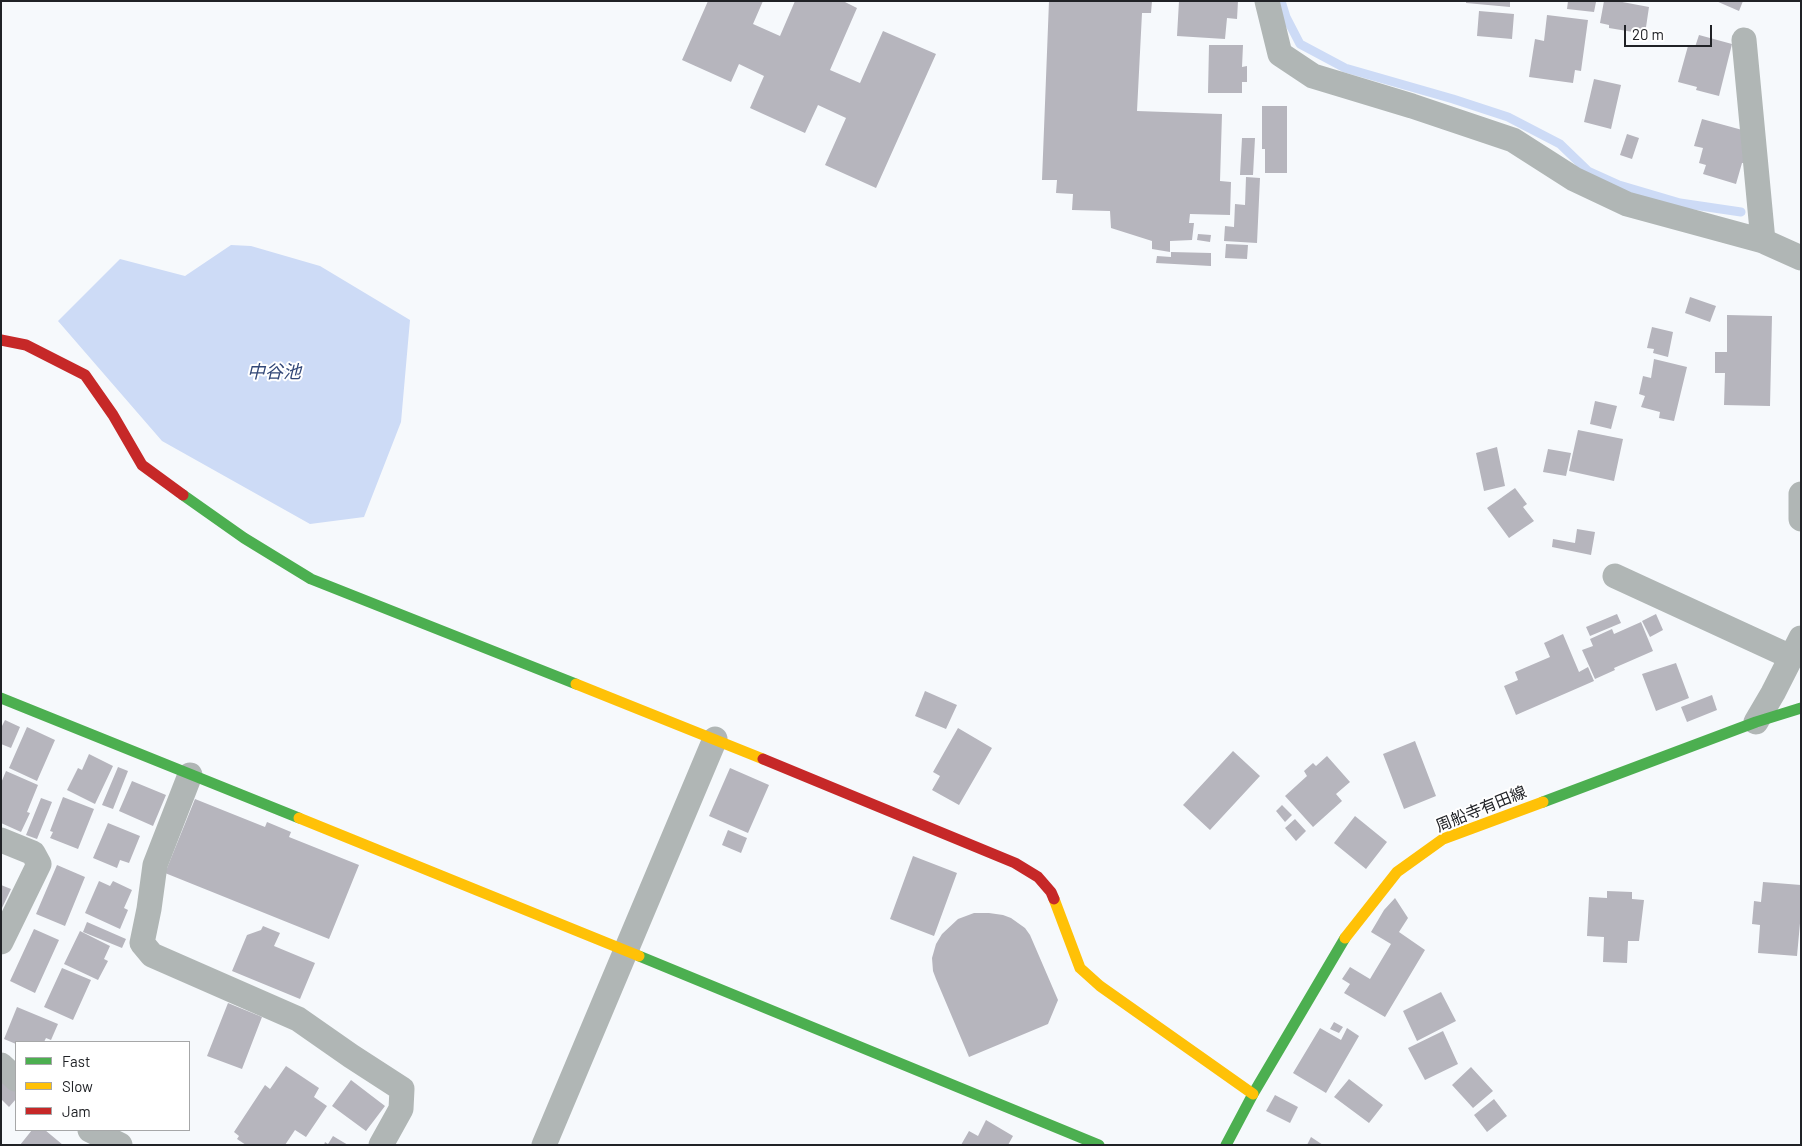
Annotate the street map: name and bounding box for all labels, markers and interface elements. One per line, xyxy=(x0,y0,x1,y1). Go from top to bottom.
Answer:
scale bar xyxy=(1627,15,1714,47)
text: 20 m xyxy=(1632,25,1664,43)
water label: 中谷池 xyxy=(247,361,301,383)
street label: 周船寺有田線 xyxy=(1433,782,1529,836)
legend xyxy=(15,1041,190,1131)
text: Fast xyxy=(62,1052,90,1070)
text: Slow xyxy=(62,1077,93,1095)
text: Jam xyxy=(62,1102,91,1120)

